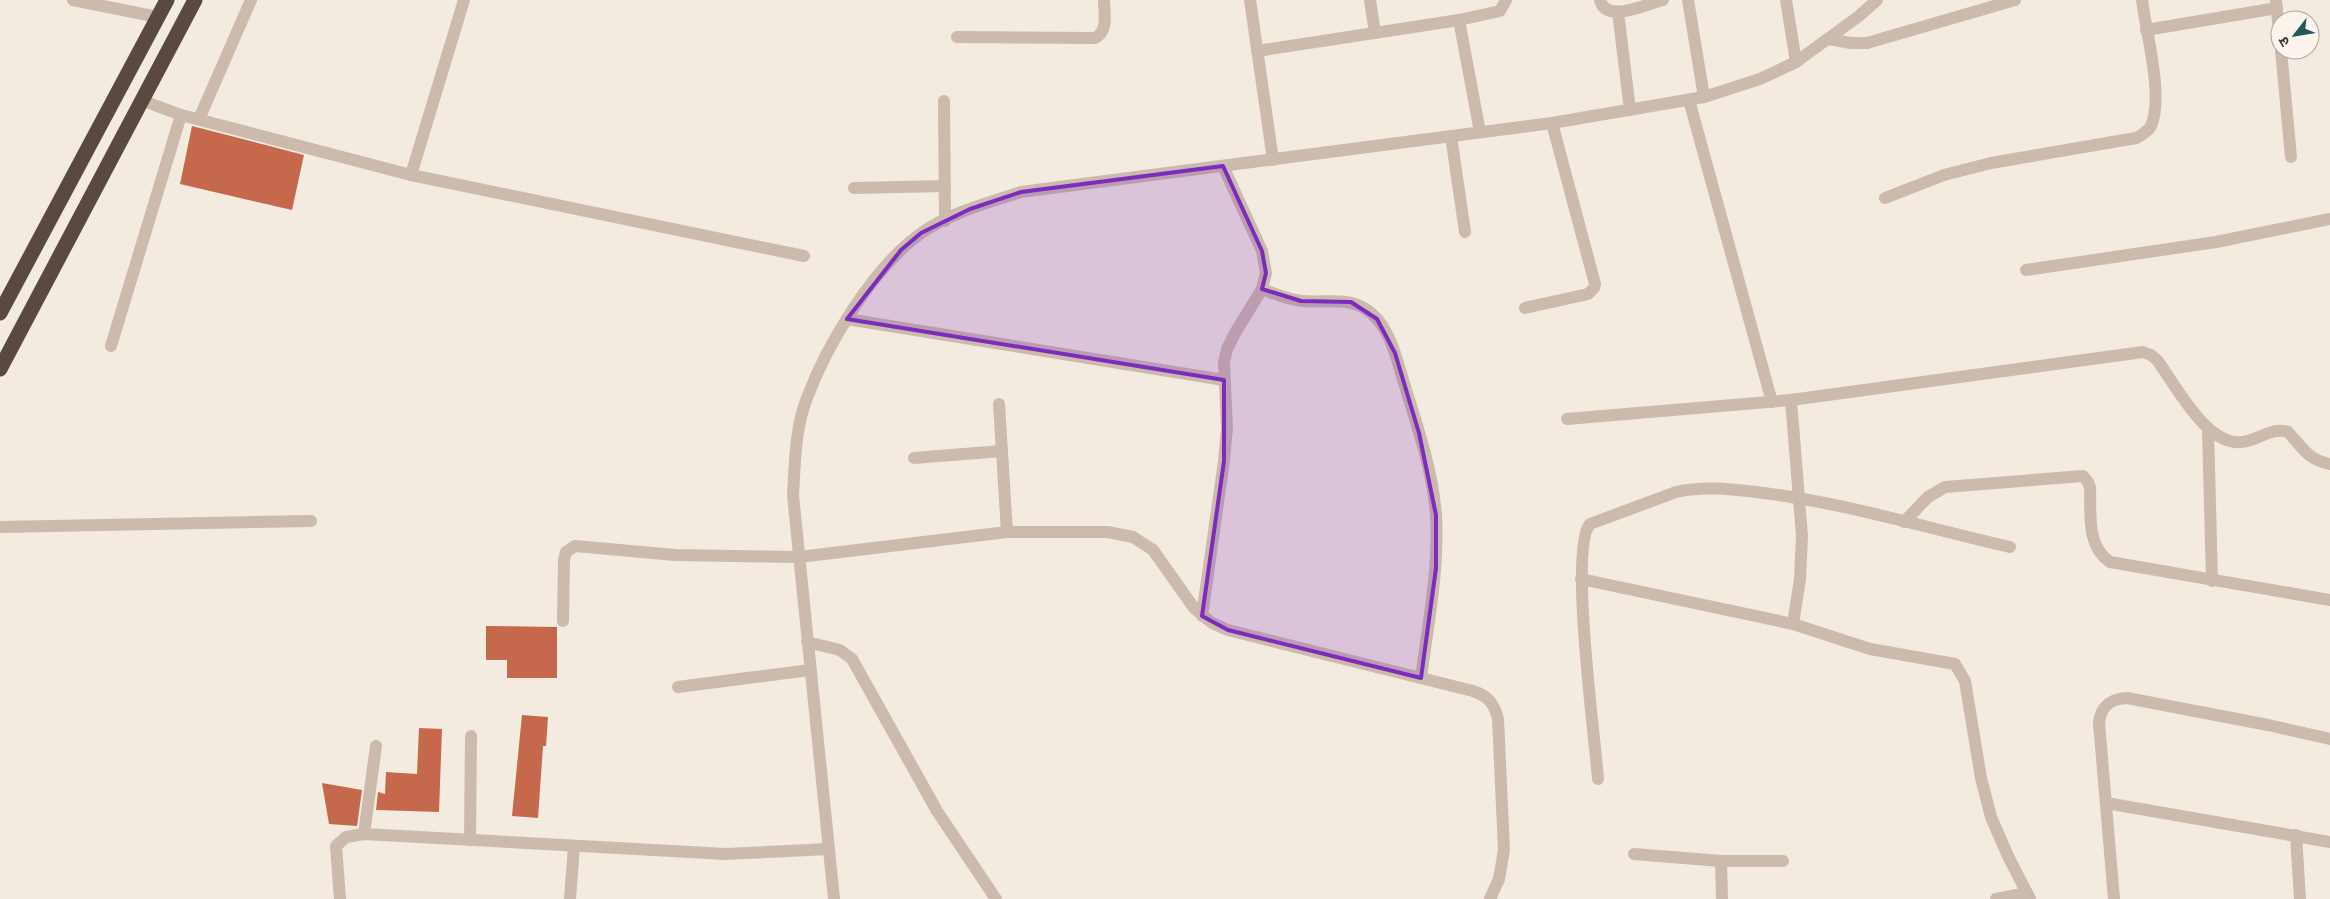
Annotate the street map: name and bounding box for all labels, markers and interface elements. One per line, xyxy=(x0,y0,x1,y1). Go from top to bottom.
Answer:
north arrow xyxy=(2270,10,2320,60)
text: उ xyxy=(2274,33,2293,50)

